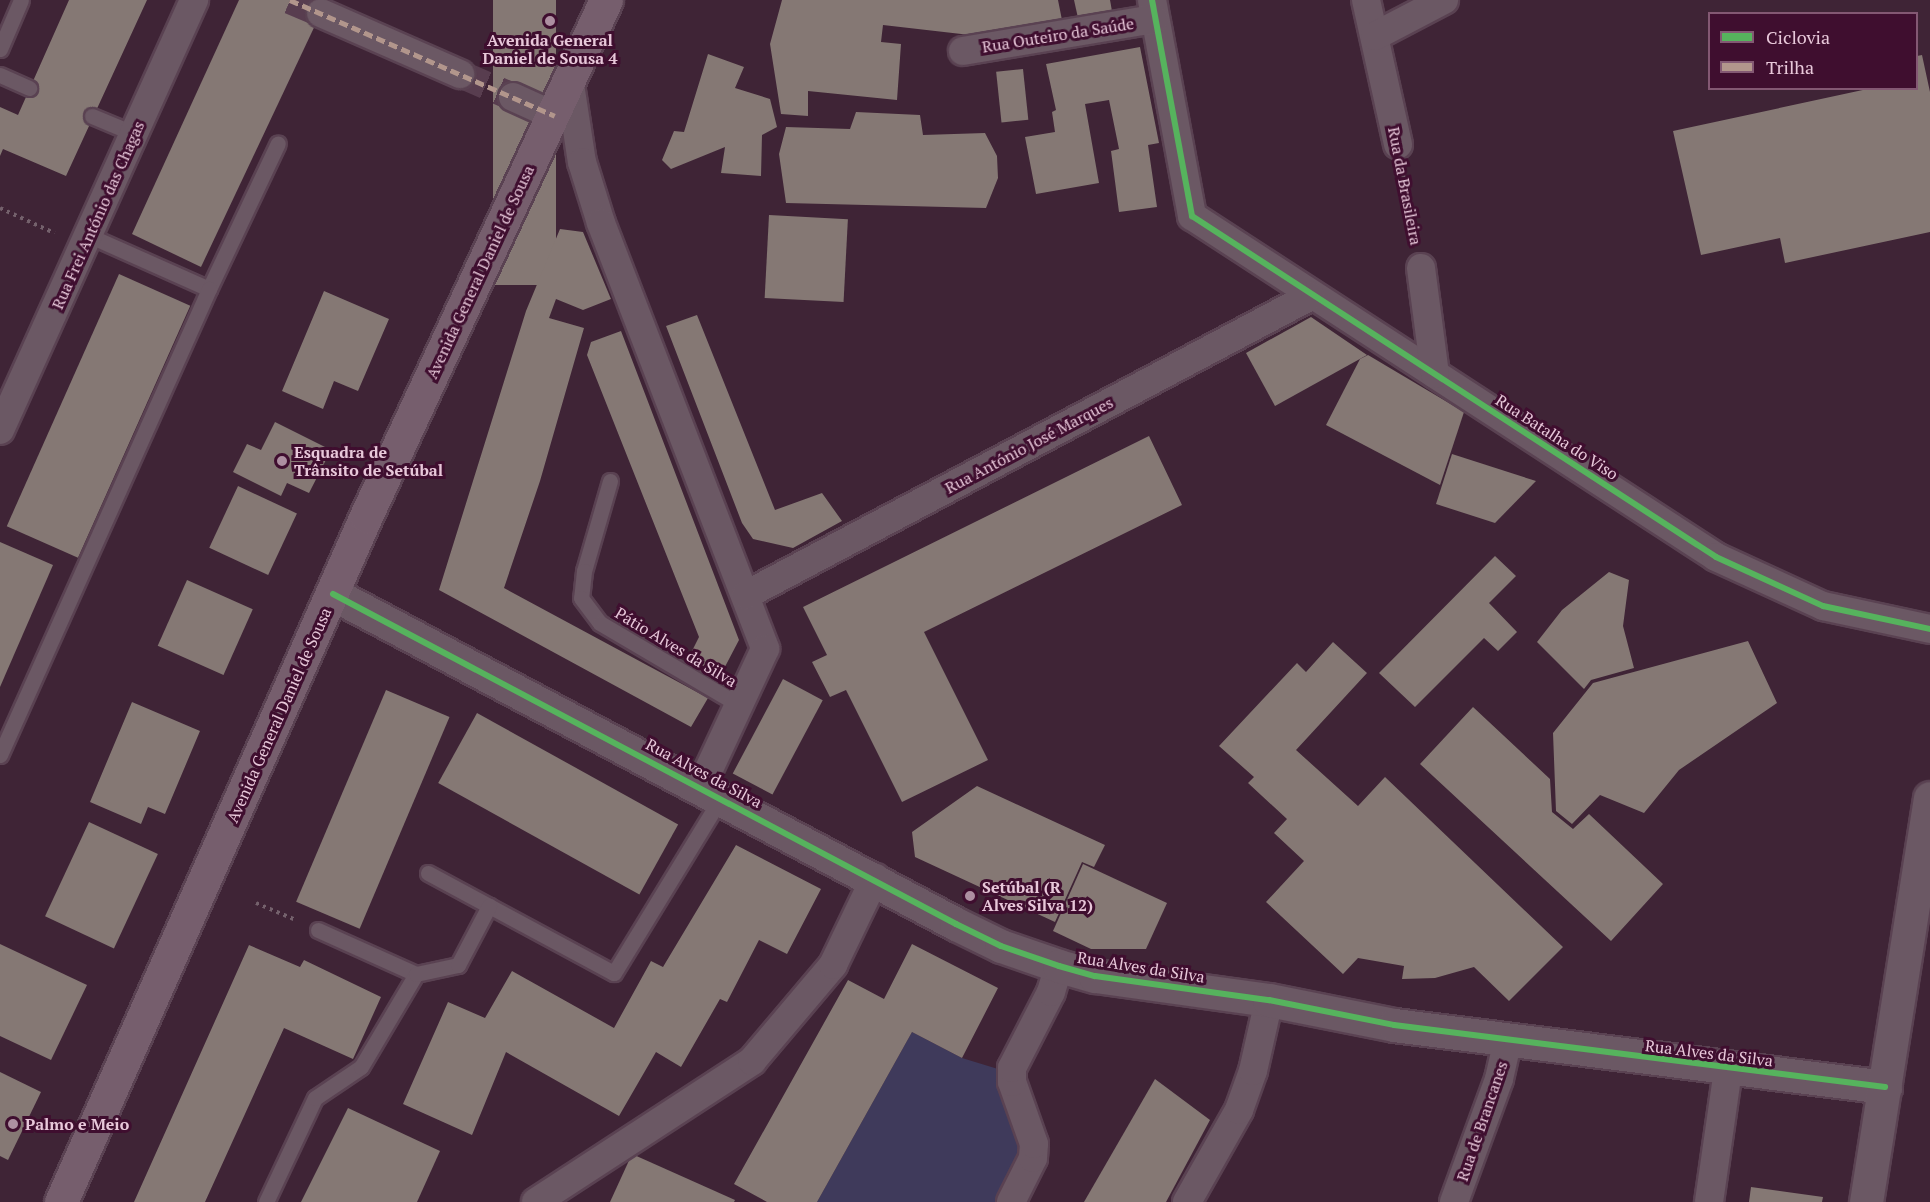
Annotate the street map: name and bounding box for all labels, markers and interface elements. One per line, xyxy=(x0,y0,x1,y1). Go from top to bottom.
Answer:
legend xyxy=(1708,12,1918,90)
street label: Rua Outeiro da Saúde xyxy=(981,13,1135,57)
marker: Avenida General Daniel de Sousa 4 xyxy=(543,14,557,28)
text: Ciclovia xyxy=(1766,25,1830,49)
place label: Avenida General Daniel de Sousa 4 xyxy=(483,30,617,68)
text: Trilha xyxy=(1766,55,1814,79)
street label: Rua Frei António das Chagas xyxy=(48,118,148,312)
street label: Rua da Brasileira xyxy=(1384,125,1426,247)
street label: Avenida General Daniel de Sousa xyxy=(422,162,538,382)
street label: Rua Batalha do Viso xyxy=(1492,390,1622,484)
street label: Rua António José Marques xyxy=(942,392,1116,498)
place label: Esquadra de Trânsito de Setúbal xyxy=(294,442,443,480)
marker: Esquadra de Trânsito de Setúbal xyxy=(275,454,289,468)
street label: Pátio Alves da Silva xyxy=(612,603,740,691)
street label: Avenida General Daniel de Sousa xyxy=(223,605,335,825)
street label: Rua Alves da Silva xyxy=(643,734,765,812)
place label: Setúbal (R Alves Silva 12) xyxy=(982,877,1093,915)
marker: Setúbal (R Alves Silva 12) xyxy=(963,889,977,903)
street label: Rua Alves da Silva xyxy=(1076,947,1206,987)
street label: Rua Alves da Silva xyxy=(1644,1036,1774,1070)
street label: Rua de Brancanes xyxy=(1452,1058,1512,1184)
place label: Palmo e Meio xyxy=(25,1114,129,1134)
marker: Palmo e Meio xyxy=(6,1117,20,1131)

